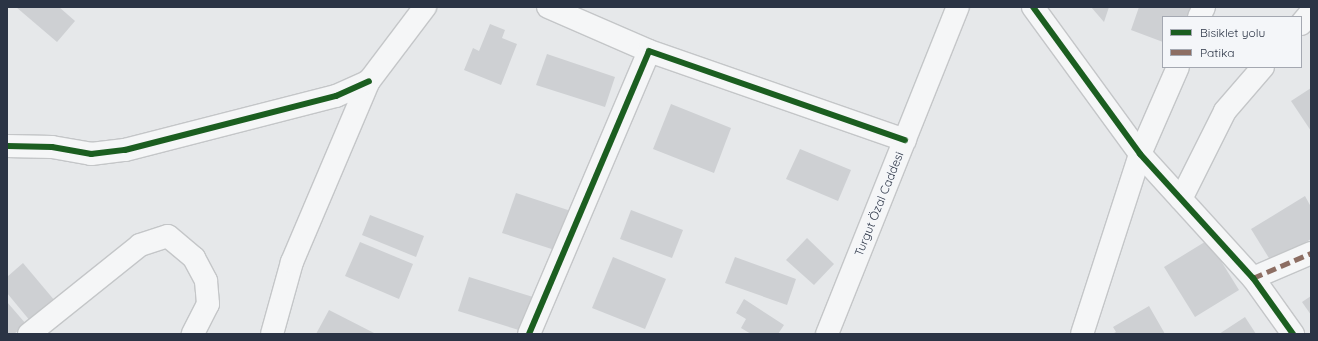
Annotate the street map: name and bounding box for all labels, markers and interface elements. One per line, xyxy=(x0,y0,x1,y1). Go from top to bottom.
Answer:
legend xyxy=(1162,16,1302,68)
text: Bisiklet yolu xyxy=(1200,25,1265,40)
text: Patika xyxy=(1200,45,1235,60)
street label: Turgut Özal Caddesi xyxy=(851,150,907,258)

